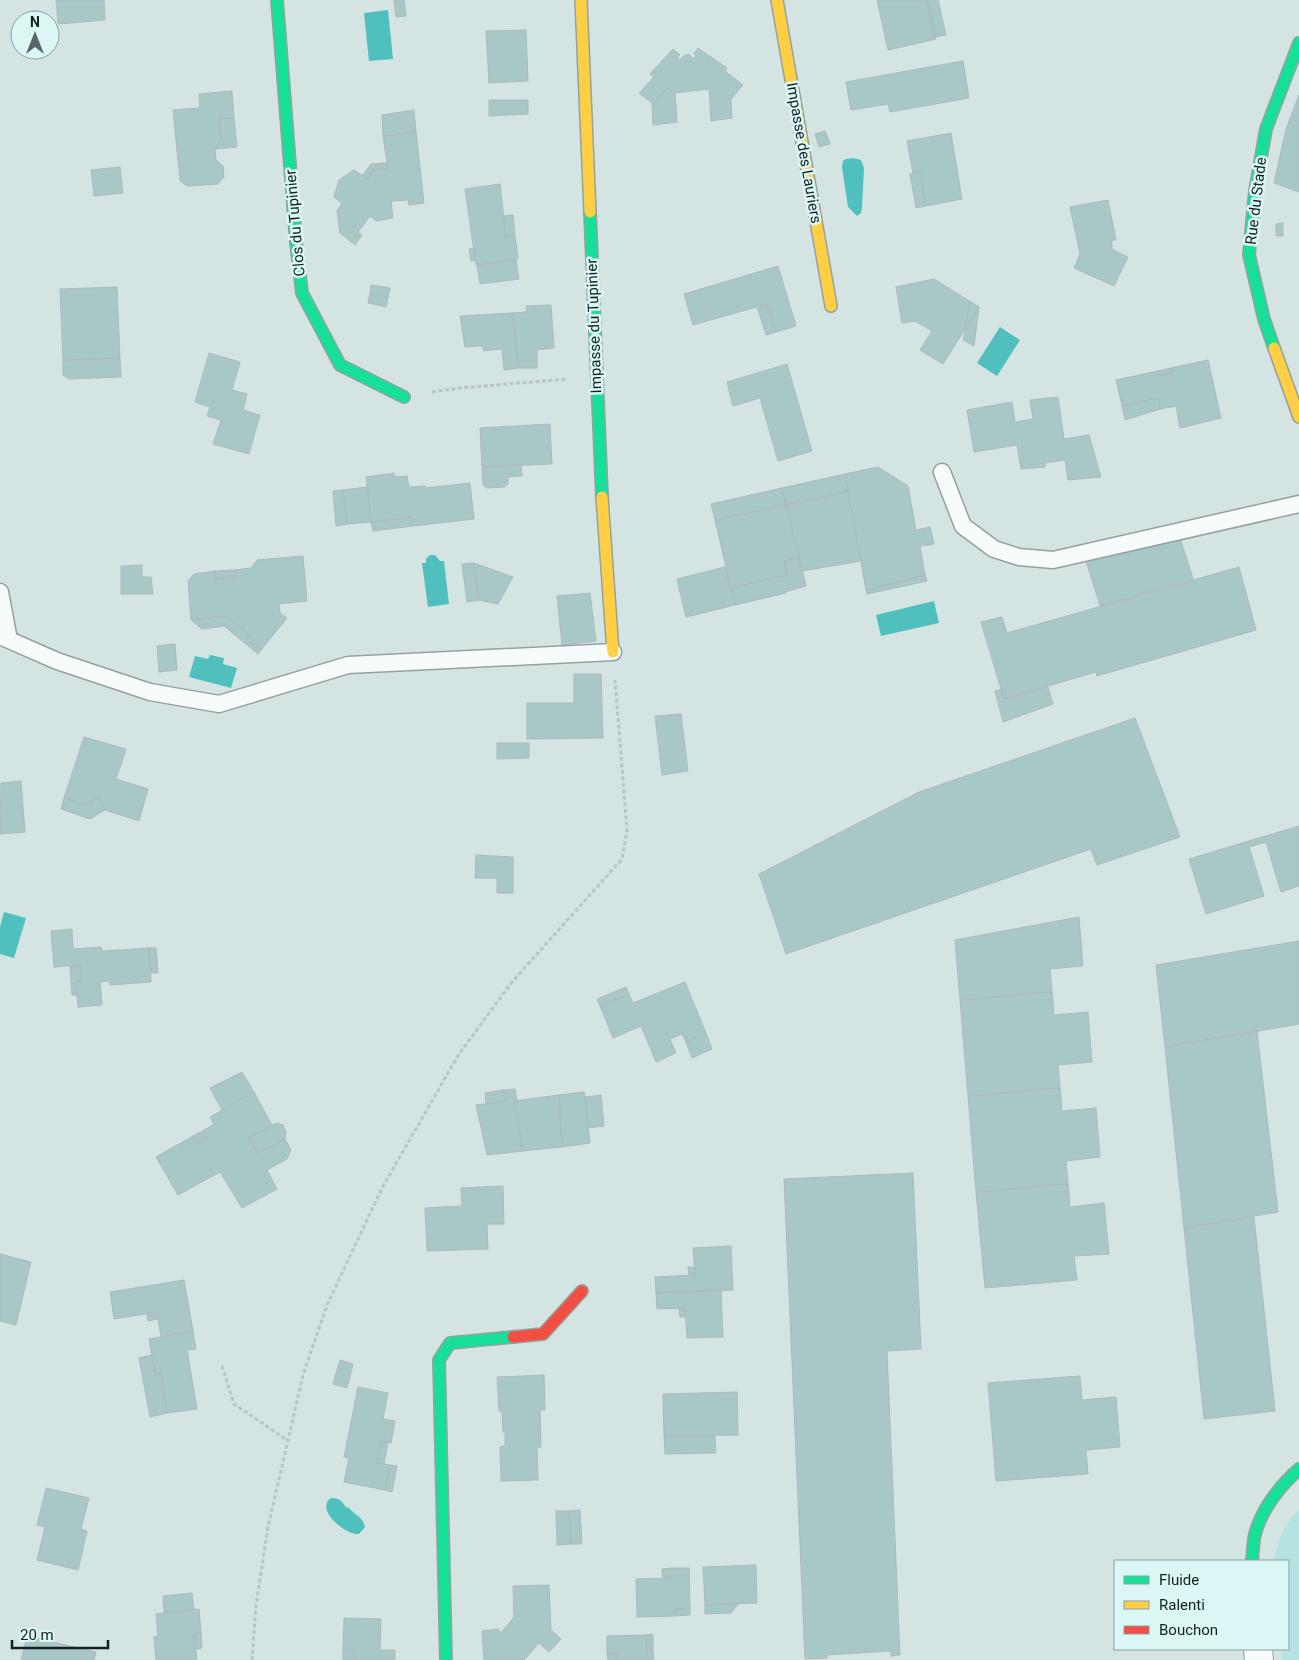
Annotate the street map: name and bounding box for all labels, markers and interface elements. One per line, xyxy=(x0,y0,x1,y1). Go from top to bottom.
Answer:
north arrow xyxy=(10,10,60,60)
text: N xyxy=(30,14,40,30)
street label: Impasse des Lauriers xyxy=(783,81,825,225)
street label: Rue du Stade xyxy=(1242,156,1270,246)
street label: Clos du Tupinier xyxy=(281,169,309,277)
street label: Impasse du Tupinier xyxy=(583,258,605,394)
legend xyxy=(1114,1560,1289,1650)
text: Fluide xyxy=(1159,1571,1199,1589)
text: Ralenti xyxy=(1159,1596,1205,1614)
scale bar xyxy=(12,1618,109,1650)
text: Bouchon xyxy=(1159,1621,1218,1639)
text: 20 m xyxy=(20,1626,54,1644)

